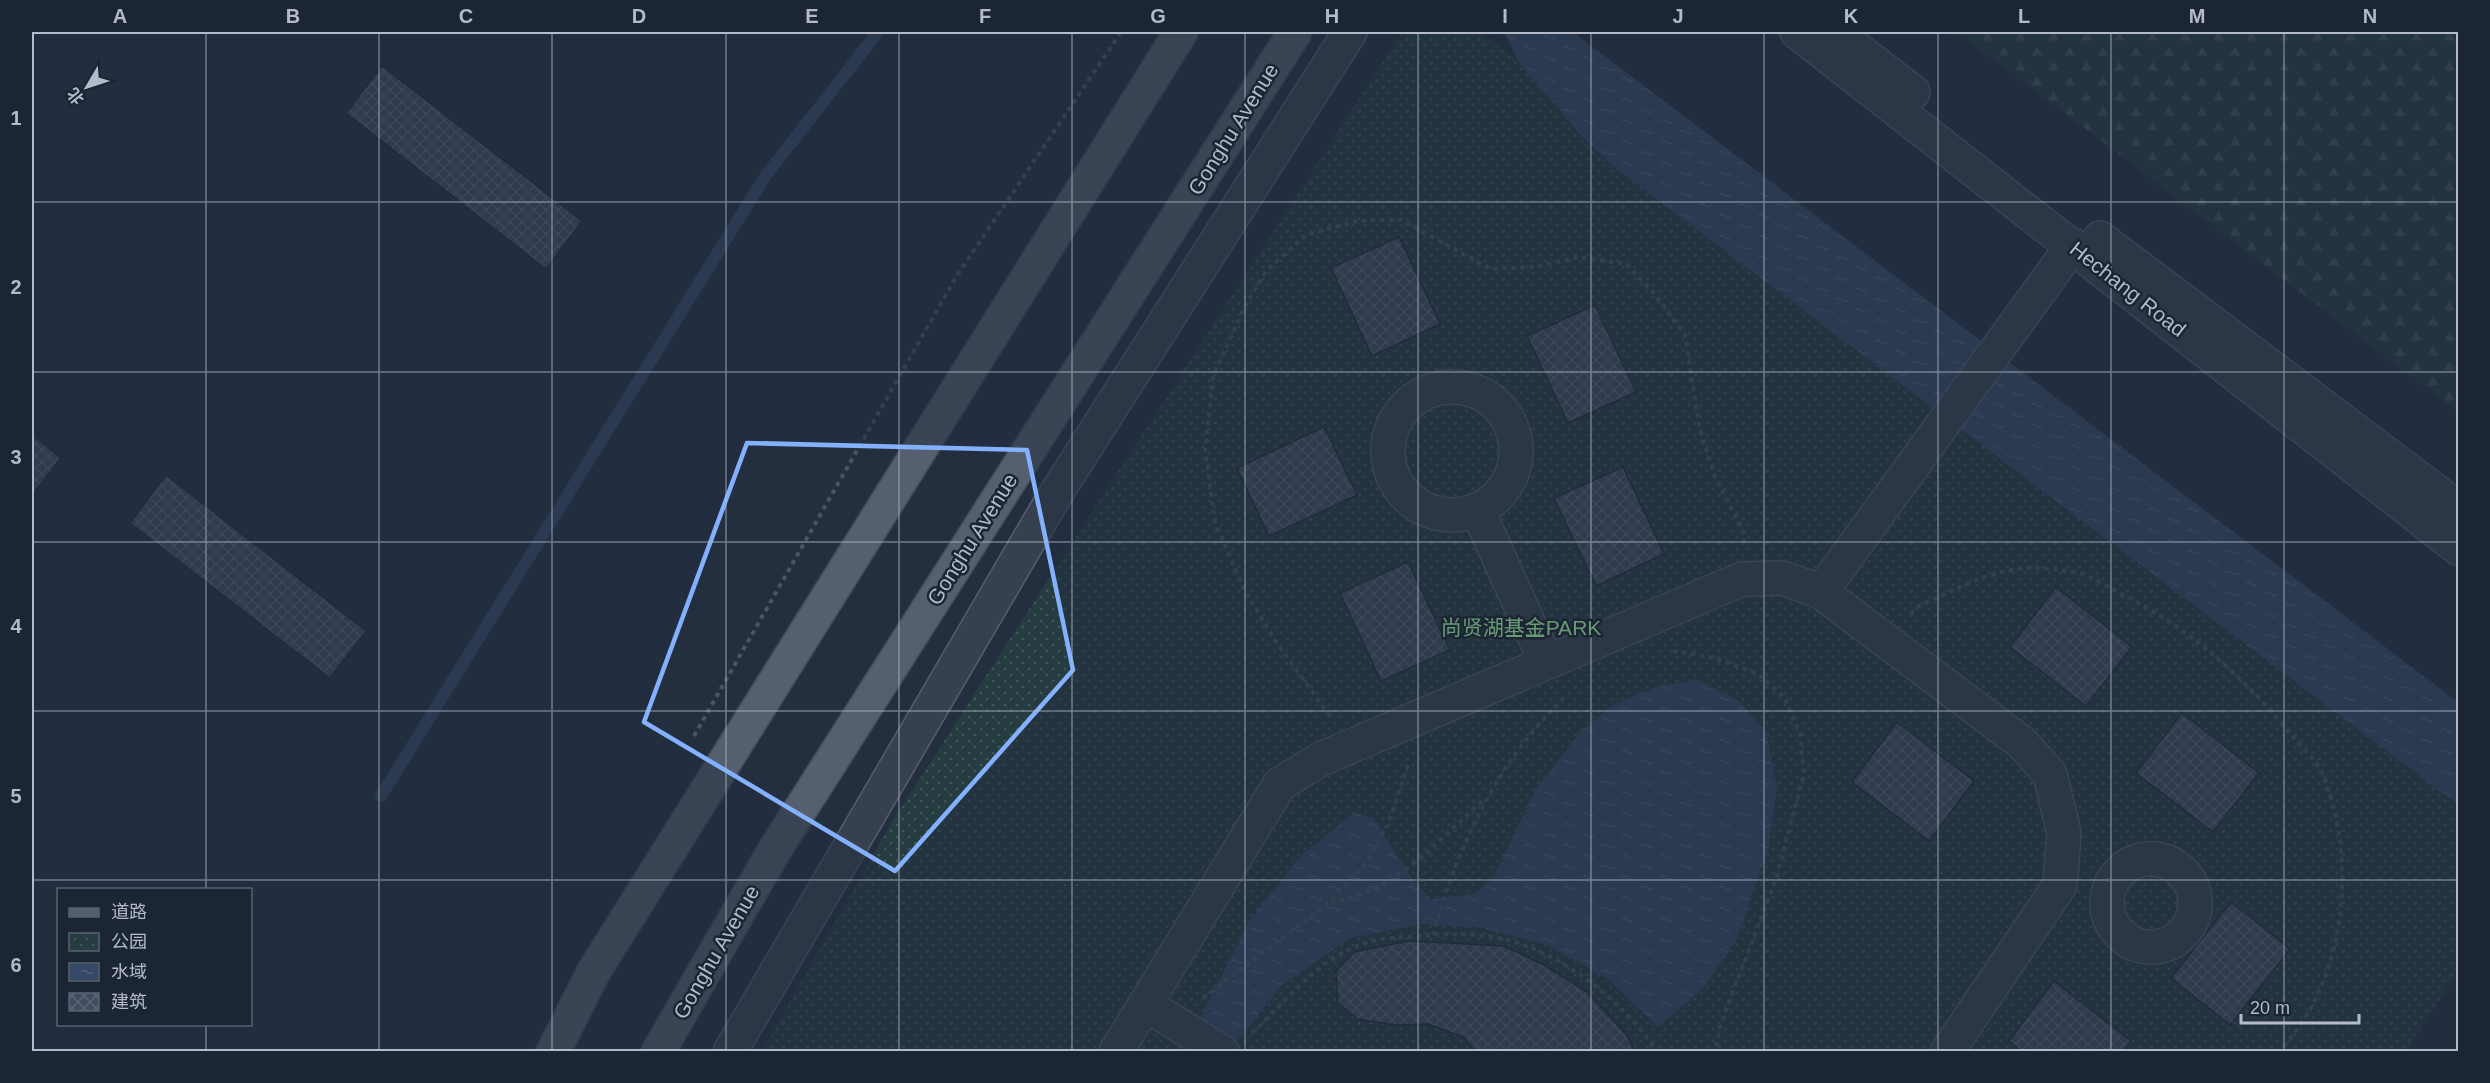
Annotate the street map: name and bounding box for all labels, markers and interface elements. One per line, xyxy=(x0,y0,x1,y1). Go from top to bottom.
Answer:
text: A xyxy=(113,5,127,27)
text: B xyxy=(286,5,300,27)
text: C xyxy=(459,5,473,27)
text: D xyxy=(632,5,646,27)
text: E xyxy=(805,5,819,27)
text: F xyxy=(979,5,991,27)
text: G xyxy=(1150,5,1166,27)
text: H xyxy=(1325,5,1339,27)
text: I xyxy=(1502,5,1508,27)
text: J xyxy=(1672,5,1684,27)
text: K xyxy=(1844,5,1859,27)
text: L xyxy=(2018,5,2030,27)
text: M xyxy=(2189,5,2205,27)
text: N xyxy=(2363,5,2377,27)
north arrow xyxy=(57,57,117,117)
street label: Gonghu Avenue xyxy=(1183,59,1283,199)
text: 北 xyxy=(64,85,87,108)
text: 1 xyxy=(10,107,22,129)
street label: Hechang Road xyxy=(2066,237,2190,341)
text: 2 xyxy=(10,276,22,298)
text: 3 xyxy=(10,446,22,468)
street label: Gonghu Avenue xyxy=(922,469,1022,609)
text: 4 xyxy=(10,615,22,637)
park label: 尚贤湖基金PARK xyxy=(1441,616,1601,639)
text: 5 xyxy=(10,785,22,807)
street label: Gonghu Avenue xyxy=(668,881,764,1023)
legend xyxy=(57,888,252,1026)
text: 道路 xyxy=(111,902,147,922)
text: 公园 xyxy=(111,932,147,952)
text: 6 xyxy=(10,954,22,976)
text: 水域 xyxy=(111,962,147,982)
scale bar xyxy=(2241,987,2360,1025)
text: 建筑 xyxy=(111,992,147,1012)
text: 20 m xyxy=(2250,998,2290,1018)

